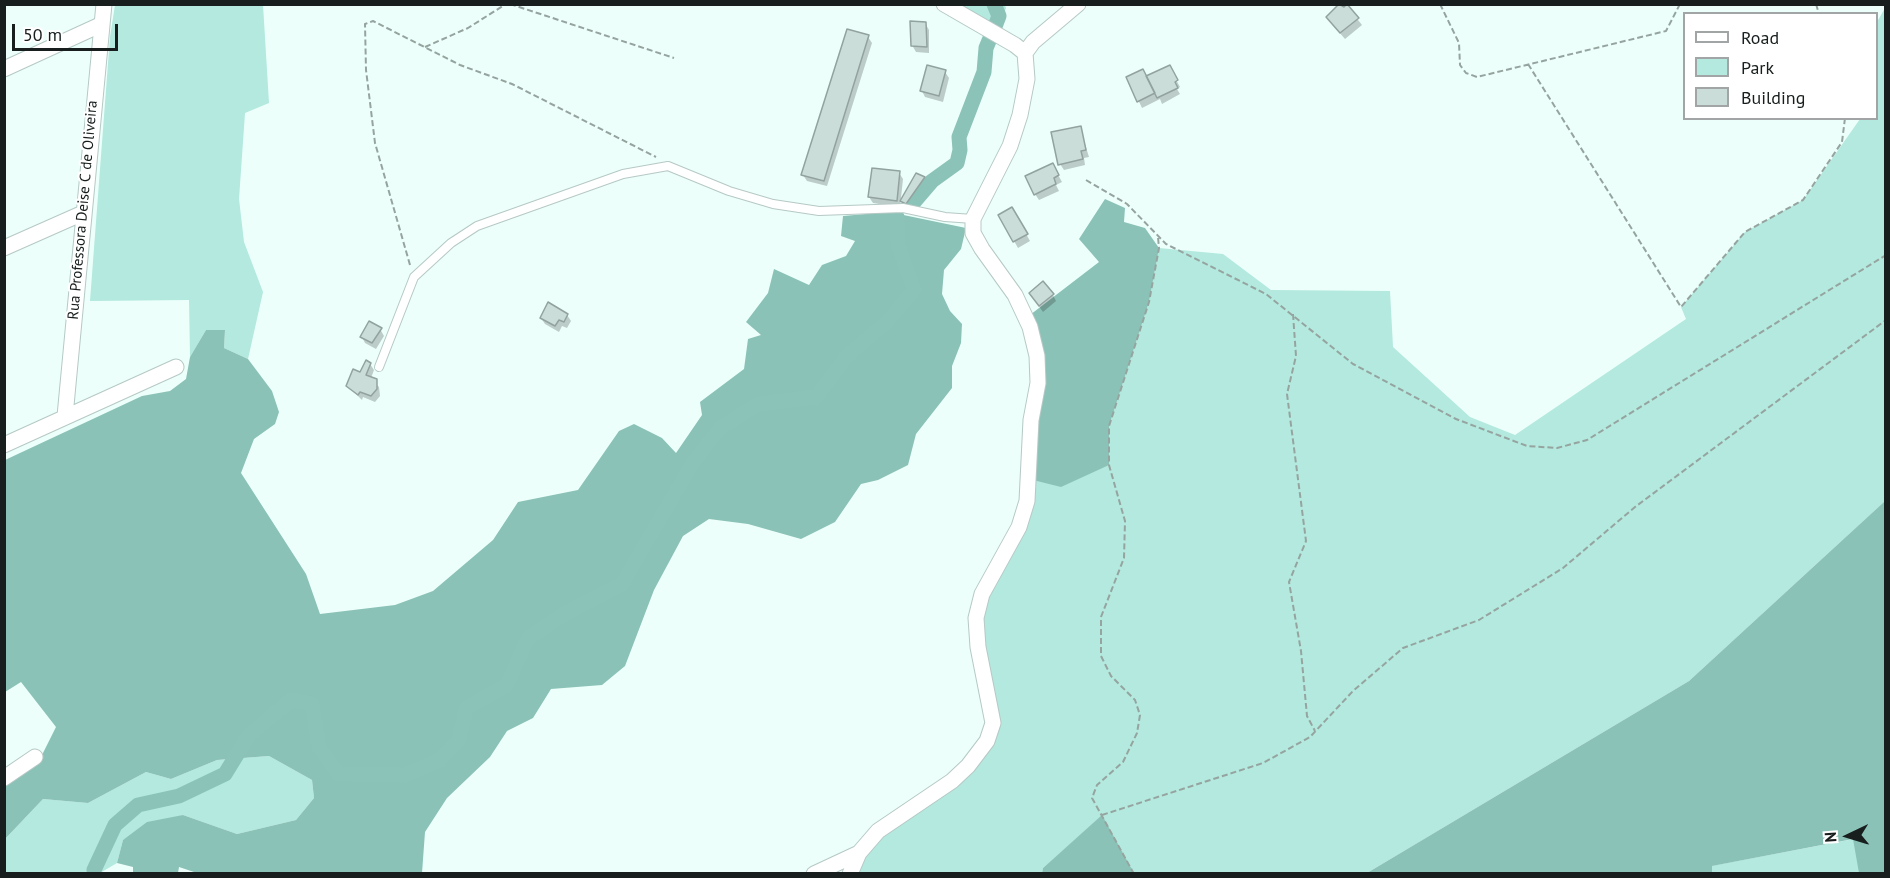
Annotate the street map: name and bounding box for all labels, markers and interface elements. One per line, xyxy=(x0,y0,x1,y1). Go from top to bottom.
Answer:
scale bar xyxy=(15,12,122,50)
legend xyxy=(1683,12,1878,120)
text: 50 m xyxy=(23,23,62,46)
text: Road xyxy=(1741,26,1779,49)
text: Park xyxy=(1741,56,1774,79)
text: Building xyxy=(1741,86,1805,109)
street label: Rua Professora Deise C de Oliveira xyxy=(64,100,102,320)
north arrow xyxy=(1818,806,1878,866)
text: N xyxy=(1820,831,1840,843)

